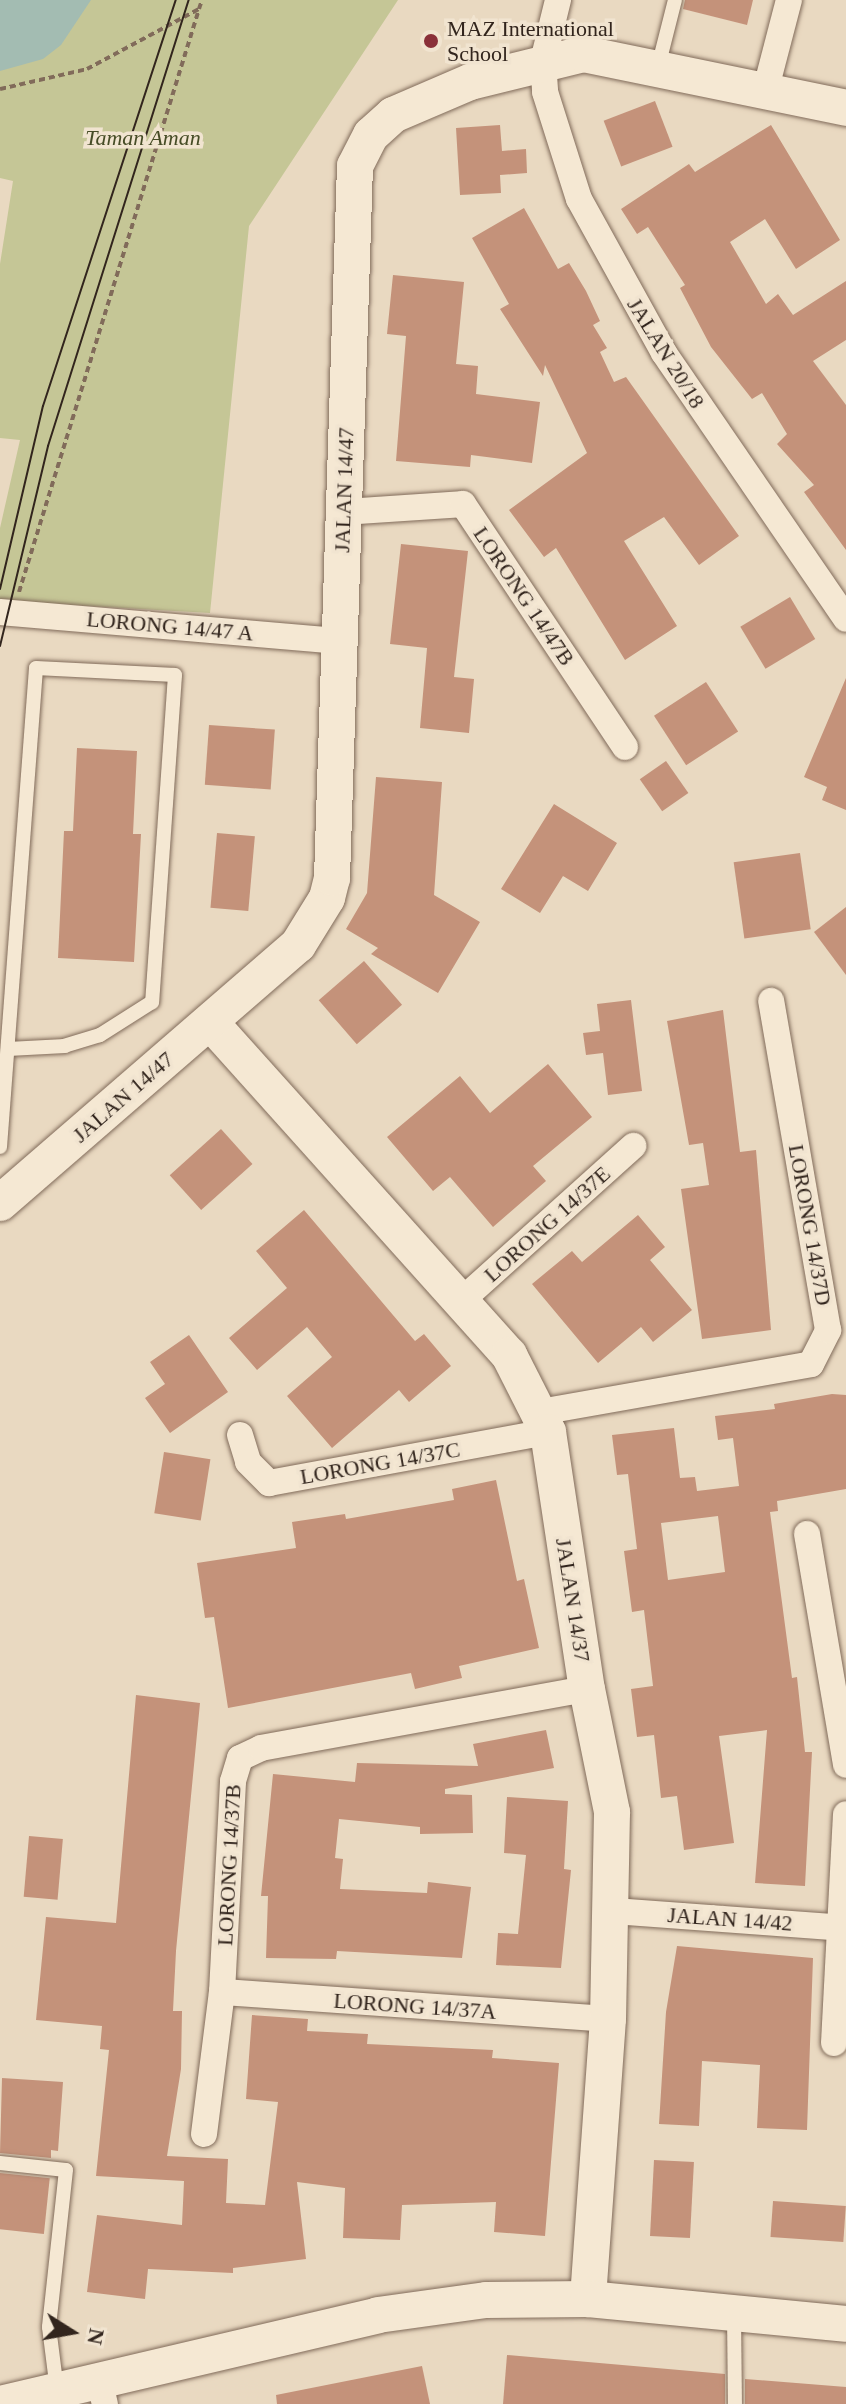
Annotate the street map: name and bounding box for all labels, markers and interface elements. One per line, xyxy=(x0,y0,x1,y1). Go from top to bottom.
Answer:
place label: MAZ International School xyxy=(447,15,614,66)
marker: MAZ International School xyxy=(422,32,440,50)
park label: Taman Aman xyxy=(85,125,201,151)
street label: JALAN 20/18 xyxy=(622,293,710,413)
street label: JALAN 14/47 xyxy=(329,427,359,553)
street label: LORONG 14/47B xyxy=(468,521,580,671)
street label: LORONG 14/47 A xyxy=(85,606,255,646)
street label: JALAN 14/47 xyxy=(67,1046,179,1148)
street label: LORONG 14/37D xyxy=(783,1142,837,1308)
street label: LORONG 14/37E xyxy=(478,1160,616,1288)
street label: LORONG 14/37C xyxy=(298,1436,462,1490)
street label: JALAN 14/37 xyxy=(550,1536,596,1664)
street label: LORONG 14/37B xyxy=(212,1783,246,1947)
street label: JALAN 14/42 xyxy=(667,1901,793,1937)
street label: LORONG 14/37A xyxy=(333,1987,497,2025)
north arrow xyxy=(32,2292,112,2372)
text: N xyxy=(82,2326,110,2347)

